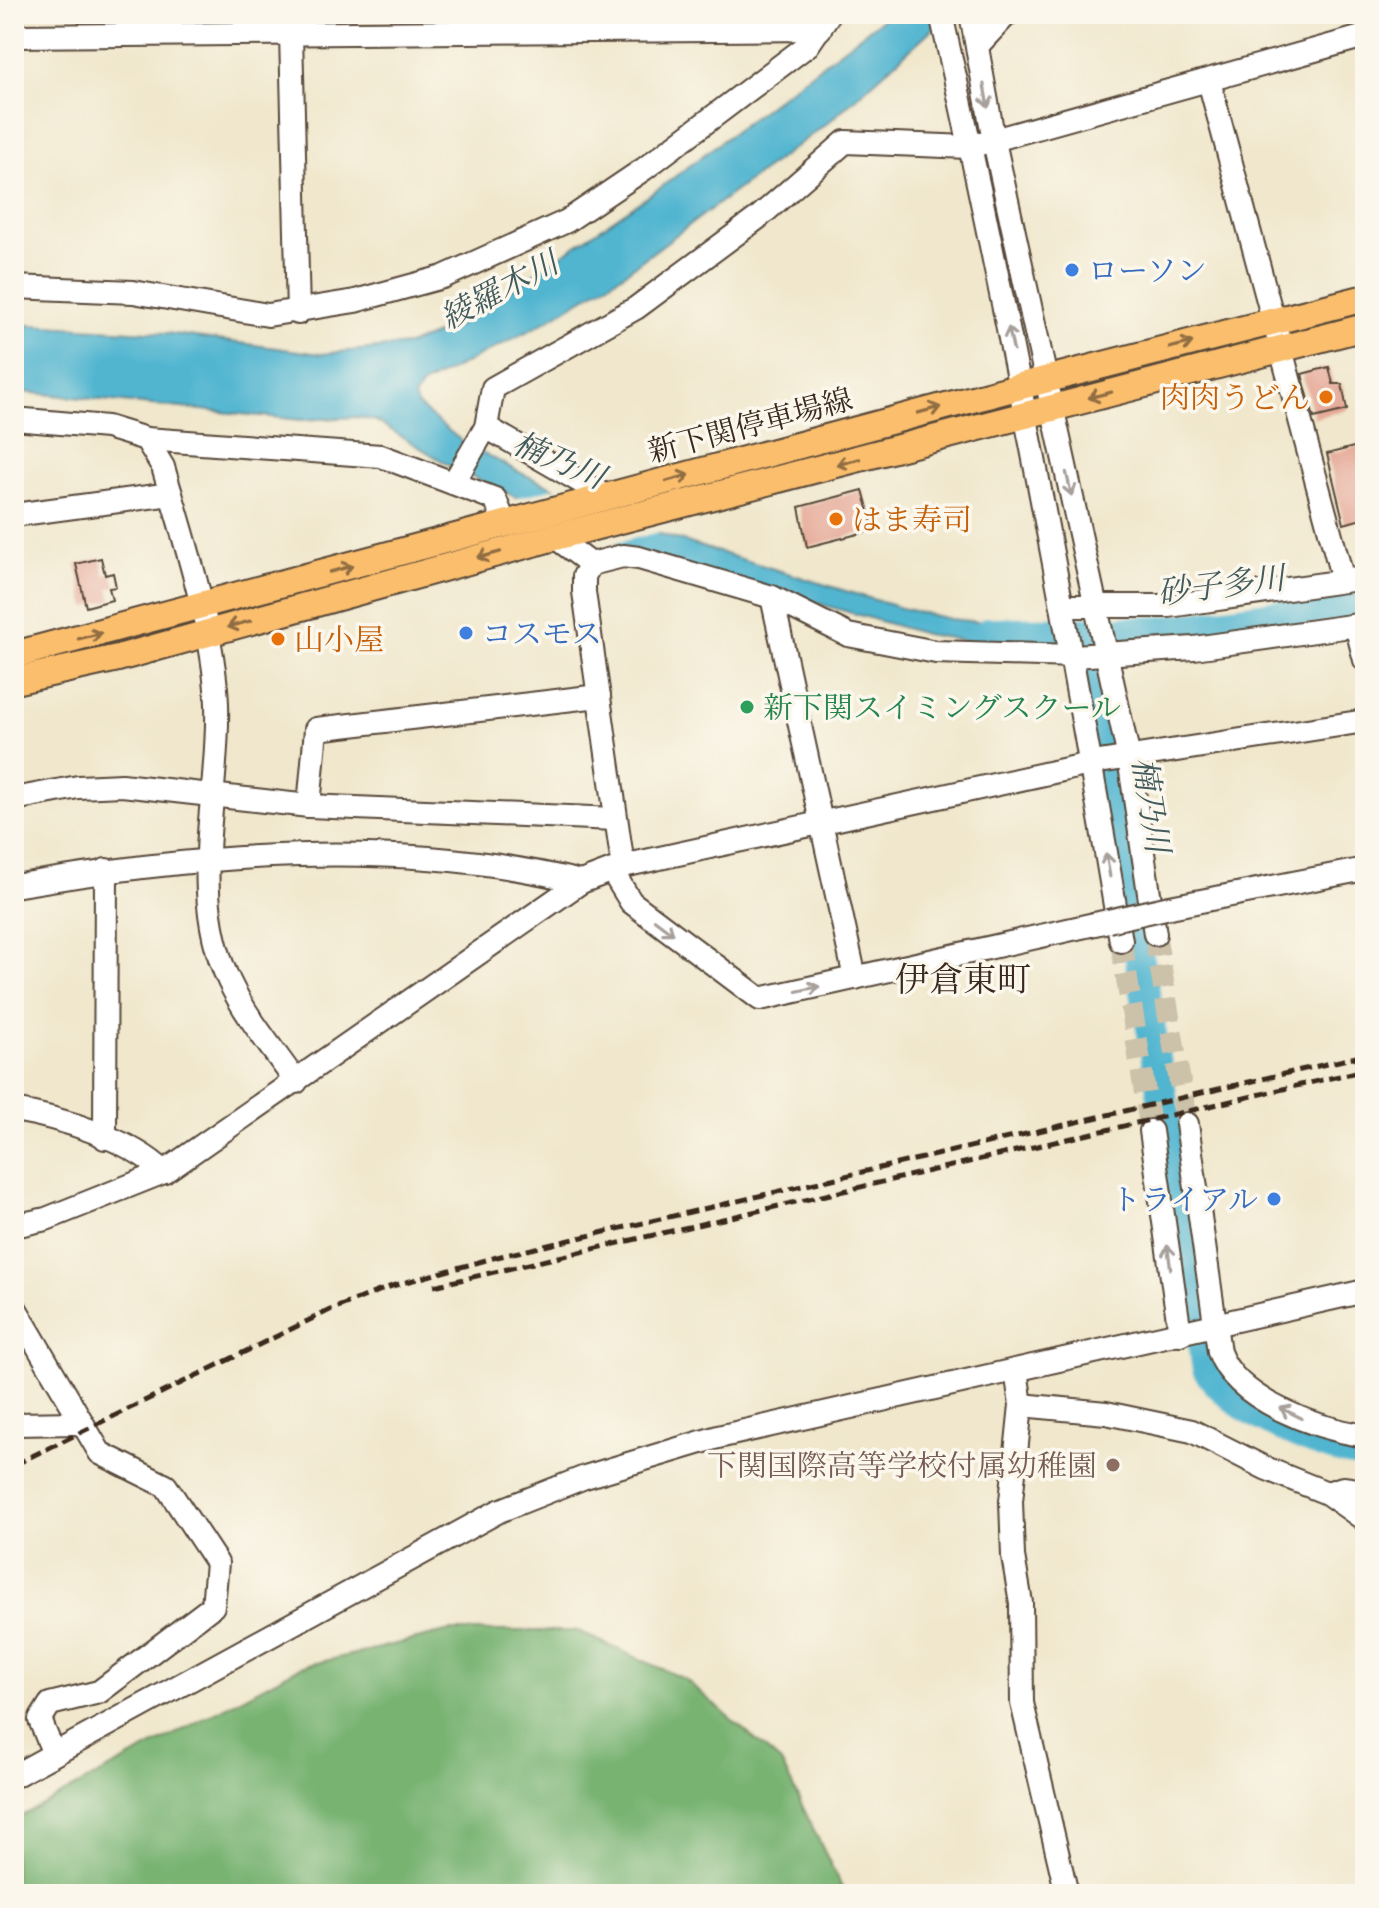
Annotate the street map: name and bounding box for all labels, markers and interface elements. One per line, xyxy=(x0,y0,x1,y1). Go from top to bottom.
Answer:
one-way arrow xyxy=(980,83,995,108)
water label: 綾羅木川 xyxy=(433,240,568,339)
place label: ローソン xyxy=(1088,251,1207,290)
marker: ローソン xyxy=(1063,261,1081,279)
one-way arrow xyxy=(1003,326,1018,352)
one-way arrow xyxy=(1168,337,1194,352)
place label: 肉肉うどん xyxy=(1160,378,1310,417)
street label: 新下関停車場線 xyxy=(644,379,856,471)
marker: 肉肉うどん xyxy=(1317,388,1335,406)
one-way arrow xyxy=(1087,389,1113,404)
one-way arrow xyxy=(916,402,942,417)
water label: 楠乃川 xyxy=(507,422,614,499)
one-way arrow xyxy=(836,455,862,470)
one-way arrow xyxy=(665,470,691,485)
one-way arrow xyxy=(1063,470,1078,496)
place label: はま寿司 xyxy=(852,500,972,539)
marker: はま寿司 xyxy=(827,510,845,528)
one-way arrow xyxy=(477,549,503,564)
water label: 砂子多川 xyxy=(1155,556,1290,614)
one-way arrow xyxy=(327,561,353,576)
place label: コスモス xyxy=(482,614,602,653)
one-way arrow xyxy=(226,618,252,633)
place label: 山小屋 xyxy=(294,620,384,659)
marker: コスモス xyxy=(457,624,475,642)
one-way arrow xyxy=(76,628,102,643)
marker: 山小屋 xyxy=(269,630,287,648)
place label: 新下関スイミングスクール xyxy=(763,688,1121,727)
marker: 新下関スイミングスクール xyxy=(738,698,756,716)
water label: 楠乃川 xyxy=(1123,754,1180,859)
one-way arrow xyxy=(1100,852,1115,878)
one-way arrow xyxy=(653,918,674,935)
district label: 伊倉東町 xyxy=(895,957,1031,1001)
one-way arrow xyxy=(794,981,820,996)
place label: トライアル xyxy=(1111,1180,1258,1219)
marker: トライアル xyxy=(1265,1190,1283,1208)
one-way arrow xyxy=(1161,1245,1176,1270)
one-way arrow xyxy=(1279,1404,1303,1420)
place label: 下関国際高等学校付属幼稚園 xyxy=(707,1446,1097,1485)
marker: 下関国際高等学校付属幼稚園 xyxy=(1104,1456,1122,1474)

